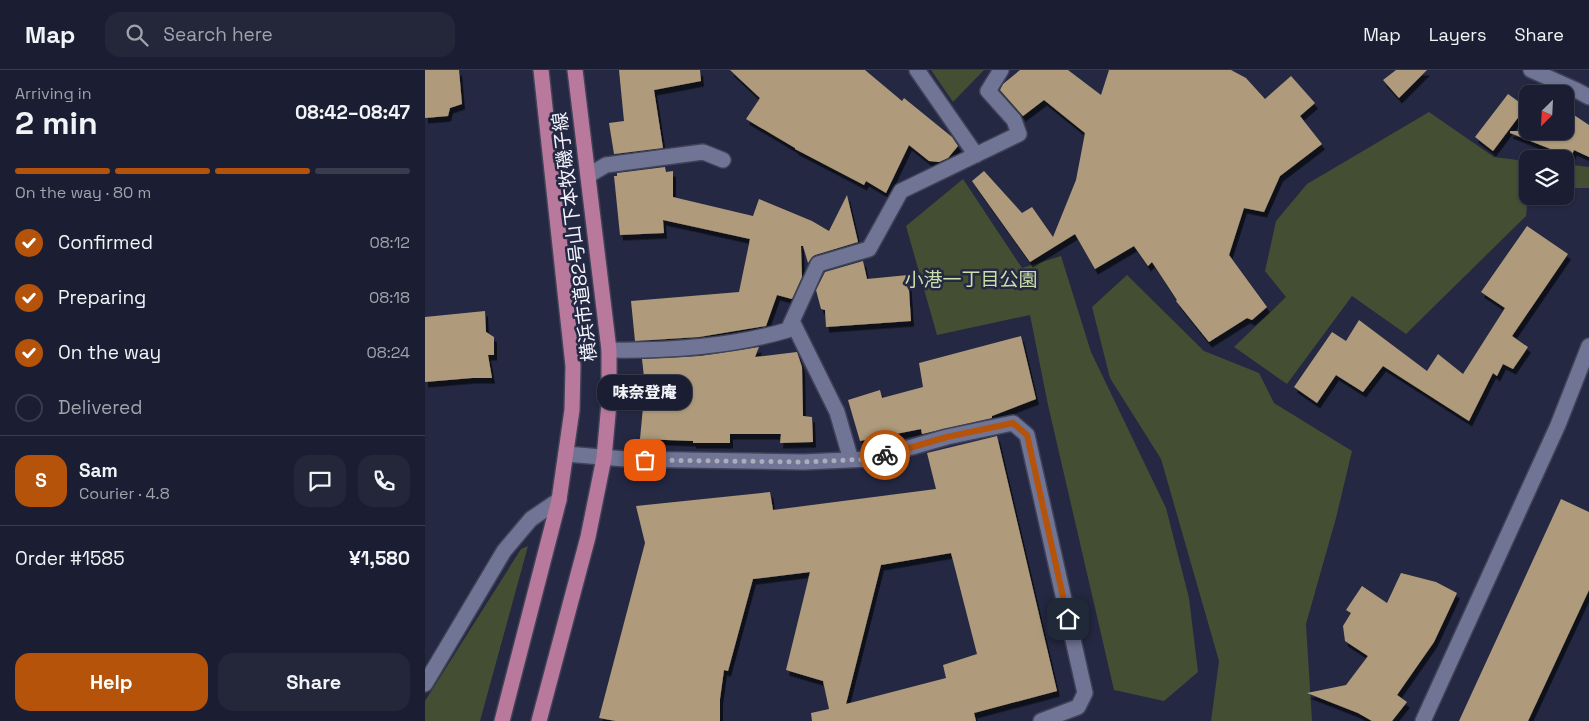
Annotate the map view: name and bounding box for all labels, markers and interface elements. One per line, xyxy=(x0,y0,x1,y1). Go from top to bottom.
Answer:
search box xyxy=(105,12,455,57)
text: Map xyxy=(25,19,75,50)
icon: search xyxy=(123,21,151,49)
text: Search here xyxy=(163,22,273,47)
text: Map xyxy=(1363,23,1401,46)
text: Layers xyxy=(1429,23,1486,46)
text: Share xyxy=(1514,23,1564,46)
text: Arriving in xyxy=(15,83,92,104)
north arrow xyxy=(1519,85,1574,140)
map controls xyxy=(1519,85,1574,205)
text: 08:42–08:47 xyxy=(295,100,410,125)
text: 2 min xyxy=(15,103,98,143)
street label: 横浜市道82号山下本牧磯子線 xyxy=(547,111,602,363)
button: layers xyxy=(1519,150,1574,205)
text: On the way · 80 m xyxy=(15,182,151,203)
icon: check xyxy=(15,229,43,257)
text: Confirmed xyxy=(58,230,153,255)
text: 08:12 xyxy=(369,232,410,253)
park label: 小港一丁目公園 xyxy=(904,267,1038,292)
icon: check xyxy=(15,284,43,312)
text: Preparing xyxy=(58,285,146,310)
text: 08:18 xyxy=(369,287,410,308)
icon: check xyxy=(15,339,43,367)
text: On the way xyxy=(58,340,161,365)
text: 08:24 xyxy=(367,342,410,363)
callout: 味奈登庵 xyxy=(597,375,693,410)
text: 味奈登庵 xyxy=(612,382,677,403)
text: Delivered xyxy=(58,395,143,420)
courier xyxy=(860,430,910,480)
pin xyxy=(624,439,666,481)
icon: bike xyxy=(871,441,899,469)
icon: bag xyxy=(631,446,659,474)
button: chat xyxy=(294,455,346,507)
button: phone xyxy=(358,455,410,507)
text: Sam xyxy=(79,458,118,483)
text: S xyxy=(35,468,47,493)
text: Courier · 4.8 xyxy=(79,483,170,504)
text: Order #1585 xyxy=(15,546,125,571)
text: ¥1,580 xyxy=(349,546,410,571)
pin xyxy=(1047,598,1089,640)
icon: home xyxy=(1054,605,1082,633)
button: Help xyxy=(15,653,208,711)
button: Share xyxy=(218,653,410,711)

